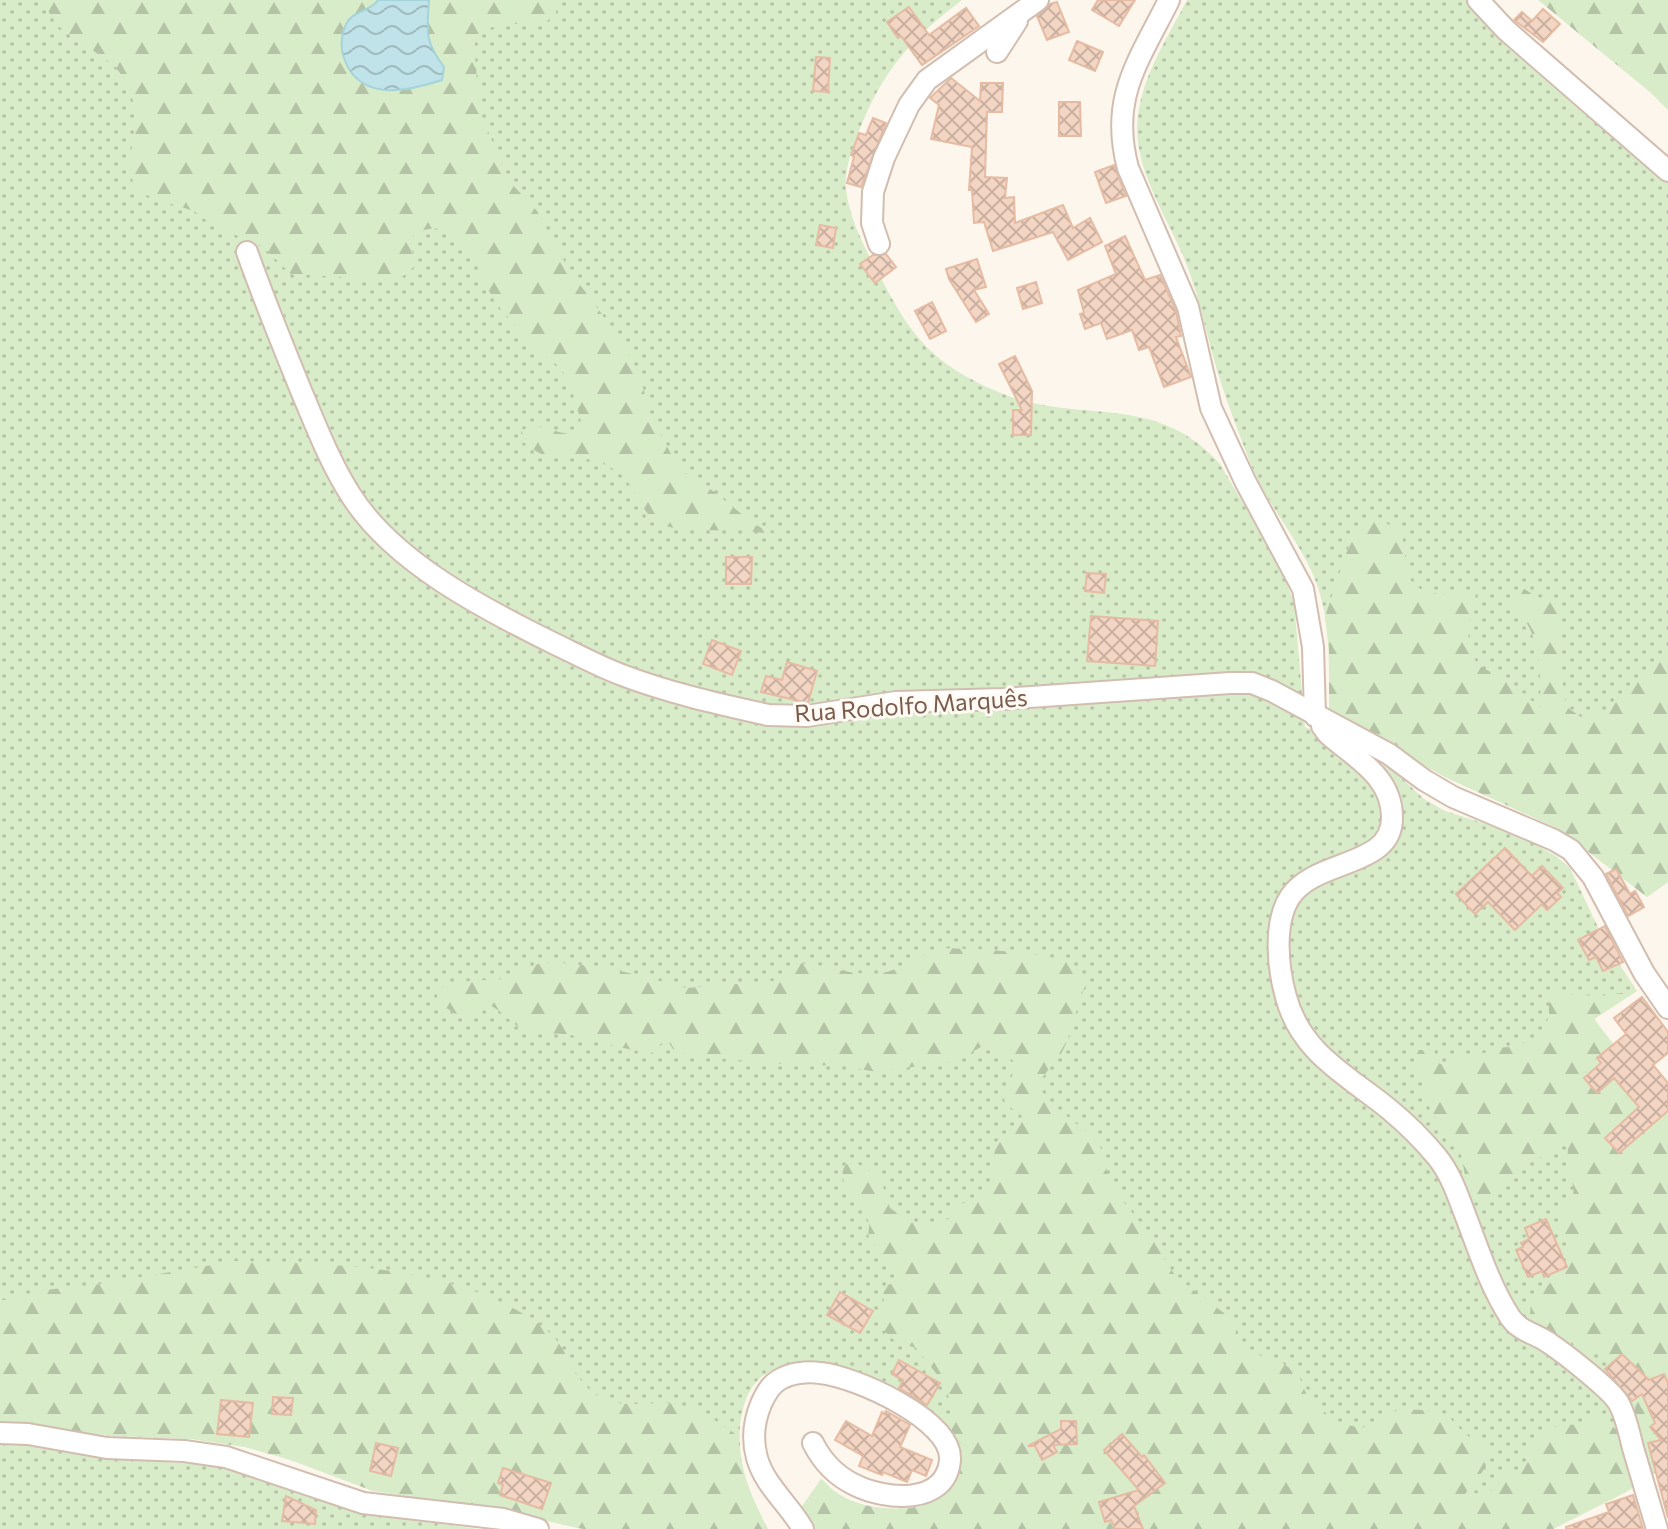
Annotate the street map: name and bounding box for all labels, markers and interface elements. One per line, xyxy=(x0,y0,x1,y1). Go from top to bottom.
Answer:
street label: Rua Rodolfo Marquês xyxy=(793,682,1028,727)

